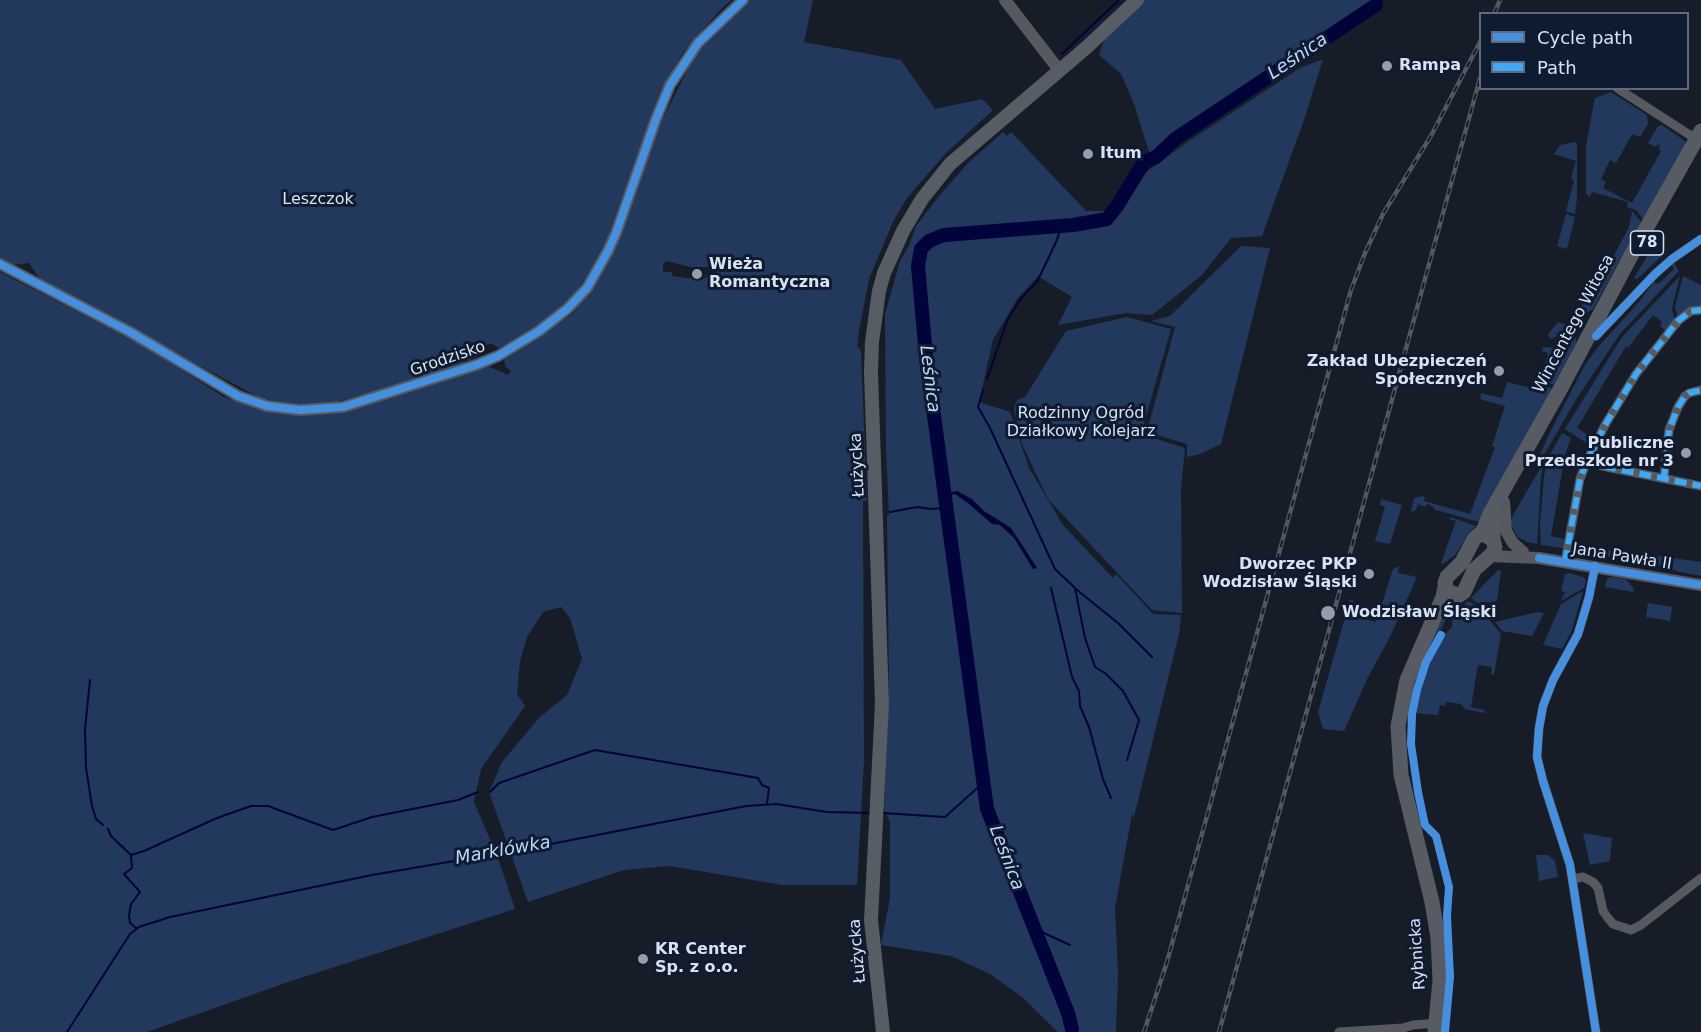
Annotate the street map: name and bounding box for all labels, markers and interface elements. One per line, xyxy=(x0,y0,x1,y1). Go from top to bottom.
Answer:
legend xyxy=(1479,12,1689,90)
text: Cycle path xyxy=(1537,27,1633,48)
water label: Leśnica xyxy=(1264,29,1332,85)
place label: Rampa xyxy=(1399,56,1461,76)
text: Path xyxy=(1537,57,1577,78)
marker: Rampa xyxy=(1380,59,1394,73)
place label: Itum xyxy=(1100,144,1142,164)
marker: Itum xyxy=(1081,147,1095,161)
park label: Leszczok xyxy=(282,190,354,210)
road number: 78 xyxy=(1630,231,1664,255)
street label: Wincentego Witosa xyxy=(1529,251,1619,397)
place label: Wieża Romantyczna xyxy=(709,255,830,293)
marker: Wieża Romantyczna xyxy=(690,267,704,281)
street label: Grodzisko xyxy=(408,337,488,381)
water label: Leśnica xyxy=(914,344,944,414)
place label: Zakład Ubezpieczeń Społecznych xyxy=(1307,352,1487,390)
marker: Zakład Ubezpieczeń Społecznych xyxy=(1492,364,1506,378)
park label: Rodzinny Ogród Działkowy Kolejarz xyxy=(1007,404,1155,442)
street label: Łużycka xyxy=(847,432,869,498)
place label: Publiczne Przedszkole nr 3 xyxy=(1525,434,1674,472)
marker: Publiczne Przedszkole nr 3 xyxy=(1679,446,1693,460)
street label: Jana Pawła II xyxy=(1571,540,1673,574)
place label: Dworzec PKP Wodzisław Śląski xyxy=(1203,555,1357,593)
marker: Dworzec PKP Wodzisław Śląski xyxy=(1362,567,1376,581)
place label: Wodzisław Śląski xyxy=(1342,603,1496,623)
marker: Wodzisław Śląski xyxy=(1319,604,1337,622)
water label: Leśnica xyxy=(984,822,1028,894)
water label: Marklówka xyxy=(454,832,552,870)
street label: Rybnicka xyxy=(1406,917,1430,991)
street label: Łużycka xyxy=(846,918,870,984)
place label: KR Center Sp. z o.o. xyxy=(655,940,746,978)
marker: KR Center Sp. z o.o. xyxy=(636,952,650,966)

